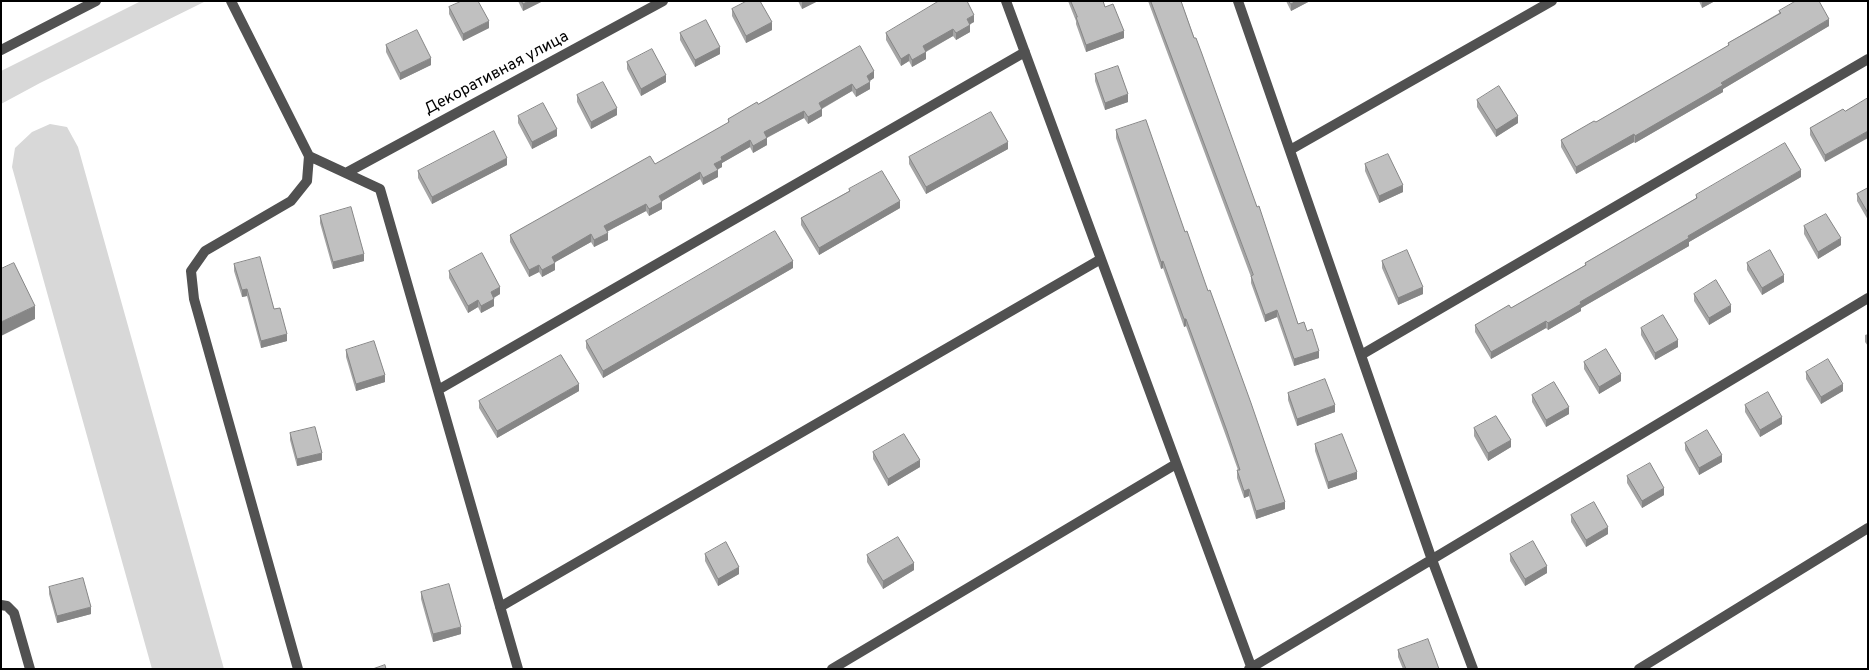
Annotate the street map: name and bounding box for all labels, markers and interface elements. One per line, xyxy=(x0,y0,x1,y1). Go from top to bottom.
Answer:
street label: Декоративная улица xyxy=(422,28,572,120)

